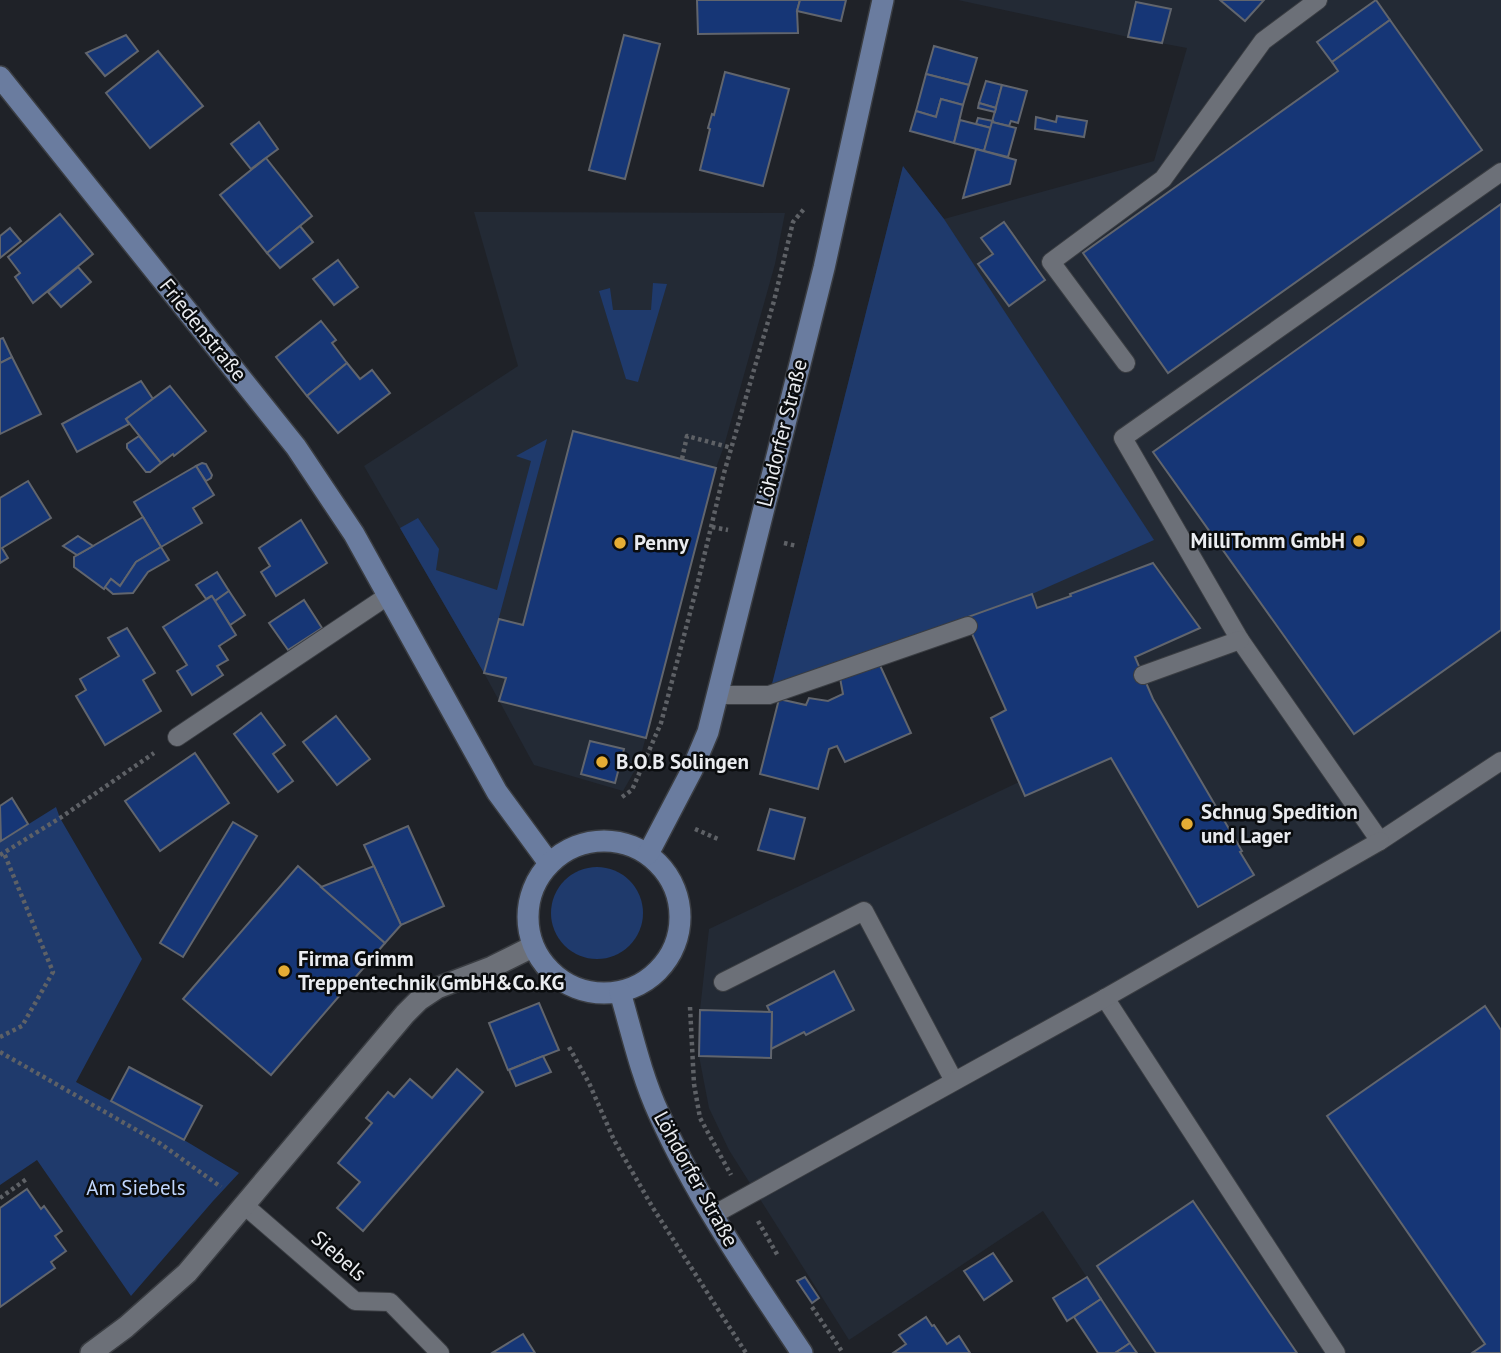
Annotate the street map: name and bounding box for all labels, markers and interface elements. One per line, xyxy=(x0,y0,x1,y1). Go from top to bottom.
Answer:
street label: Friedenstraße xyxy=(154,273,253,387)
street label: Löhdorfer Straße xyxy=(750,356,813,509)
place label: MilliTomm GmbH xyxy=(1191,527,1345,554)
place label: Penny xyxy=(634,529,690,556)
marker: MilliTomm GmbH xyxy=(1351,533,1367,549)
marker: Penny xyxy=(612,535,628,551)
place label: B.O.B Solingen xyxy=(616,748,749,775)
marker: B.O.B Solingen xyxy=(594,754,610,770)
place label: Schnug Spedition und Lager xyxy=(1201,798,1358,849)
marker: Schnug Spedition und Lager xyxy=(1179,816,1195,832)
place label: Firma Grimm Treppentechnik GmbH&Co.KG xyxy=(298,945,564,996)
marker: Firma Grimm Treppentechnik GmbH&Co.KG xyxy=(276,963,292,979)
street label: Löhdorfer Straße xyxy=(648,1106,745,1251)
park label: Am Siebels xyxy=(86,1174,186,1201)
street label: Siebels xyxy=(306,1224,373,1287)

